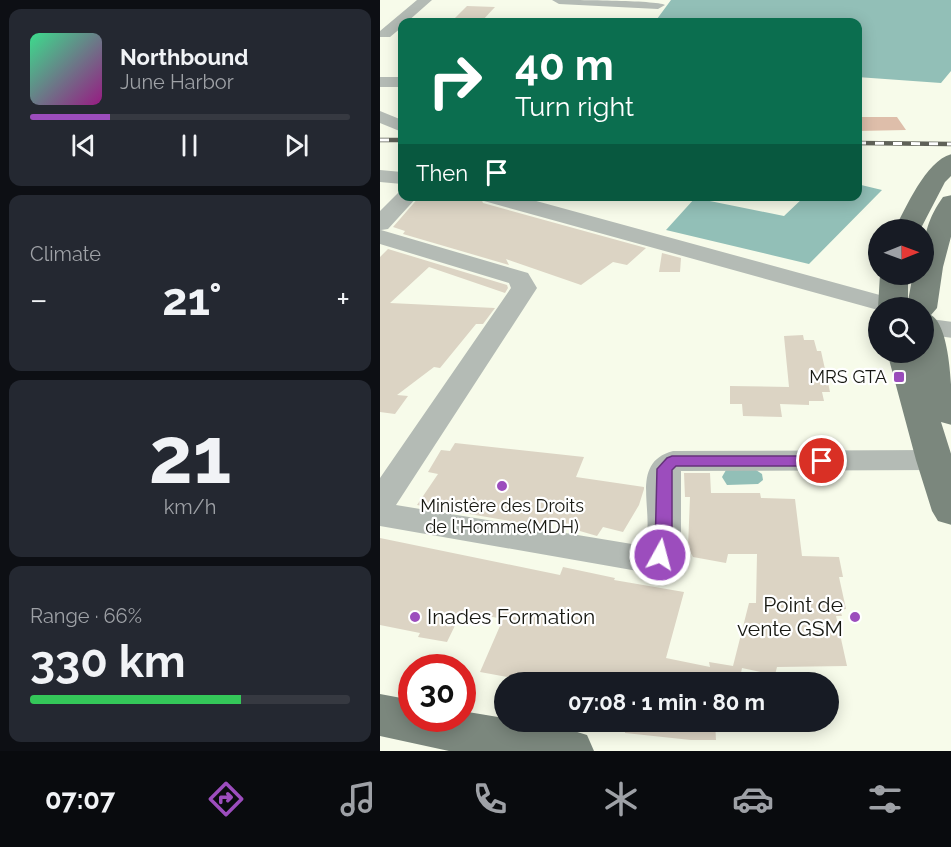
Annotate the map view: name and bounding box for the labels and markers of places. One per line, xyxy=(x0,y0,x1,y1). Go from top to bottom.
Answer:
place label: MRS GTA xyxy=(809,366,887,387)
marker: MRS GTA xyxy=(892,370,906,384)
pin xyxy=(796,435,847,486)
marker: Ministère des Droits de l'Homme(MDH) xyxy=(495,479,509,493)
place label: Ministère des Droits de l'Homme(MDH) xyxy=(420,495,584,537)
place label: Point de vente GSM xyxy=(737,592,843,641)
place label: Inades Formation xyxy=(427,604,595,629)
marker: Inades Formation xyxy=(408,610,422,624)
marker: Point de vente GSM xyxy=(848,610,862,624)

